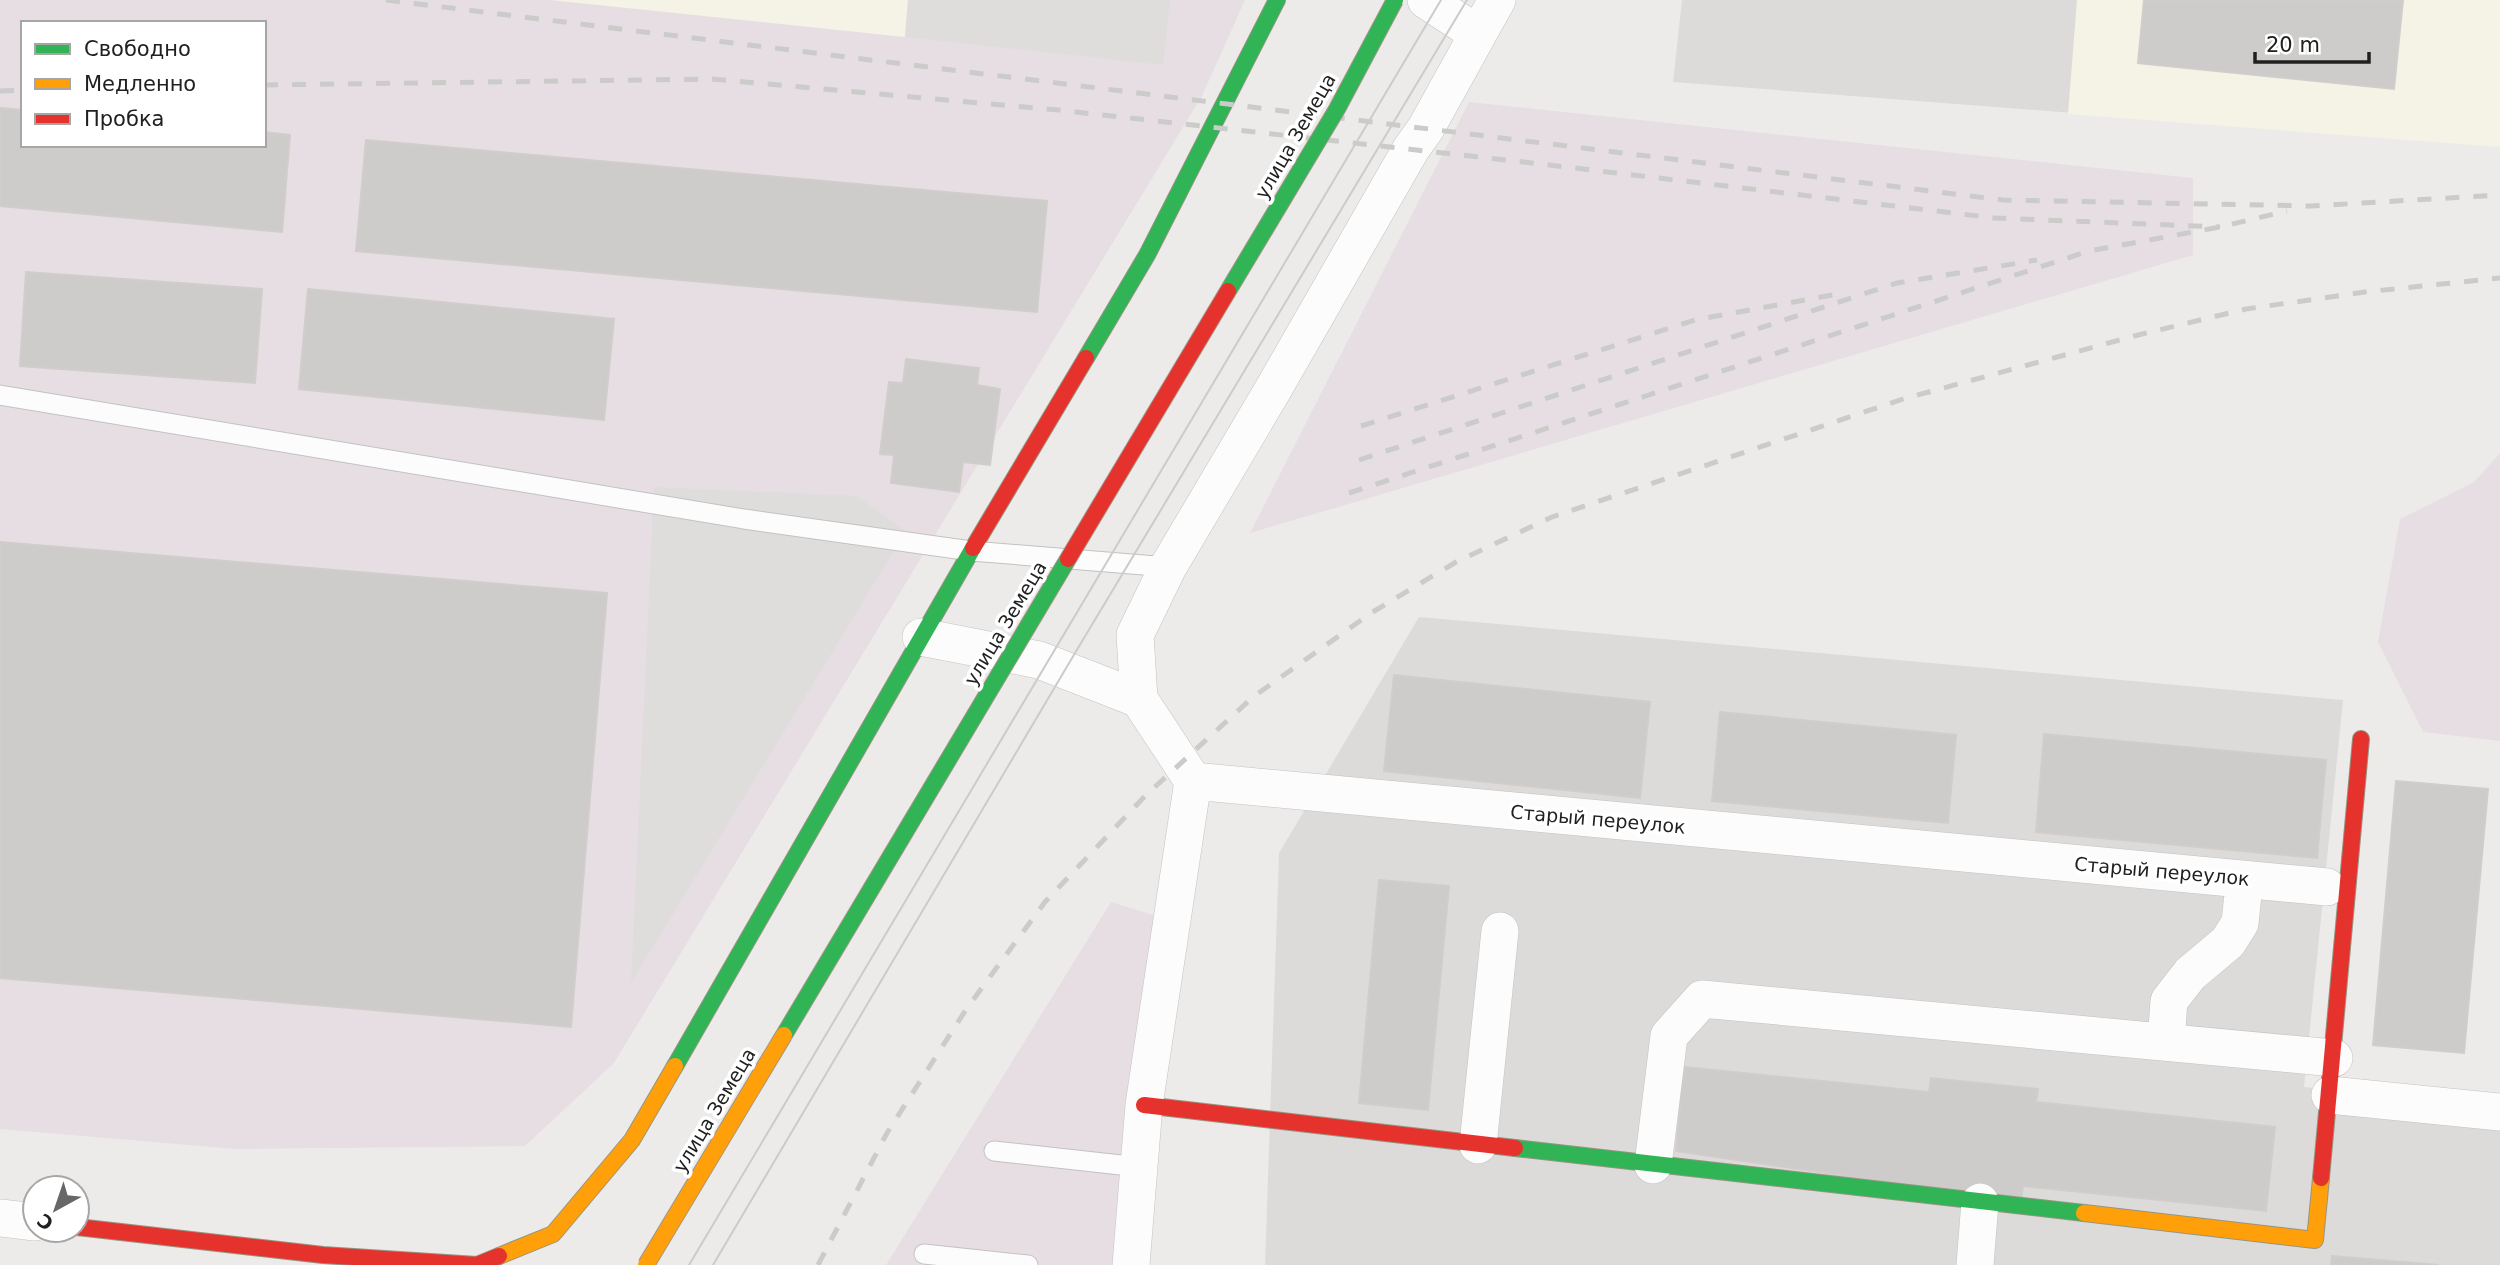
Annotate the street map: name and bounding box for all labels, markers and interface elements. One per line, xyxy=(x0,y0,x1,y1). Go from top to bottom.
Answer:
legend xyxy=(21,21,266,147)
scale bar xyxy=(2255,21,2369,65)
text: 20 m xyxy=(2266,33,2320,57)
text: Свободно xyxy=(84,37,191,61)
street label: улица Земеца xyxy=(1250,70,1340,202)
text: Медленно xyxy=(84,72,196,96)
text: Пробка xyxy=(84,107,164,131)
street label: улица Земеца xyxy=(959,557,1051,689)
street label: Старый переулок xyxy=(1509,800,1687,838)
street label: Старый переулок xyxy=(2073,852,2251,890)
street label: улица Земеца xyxy=(668,1044,760,1176)
north arrow xyxy=(21,1174,91,1244)
text: С xyxy=(33,1209,57,1235)

